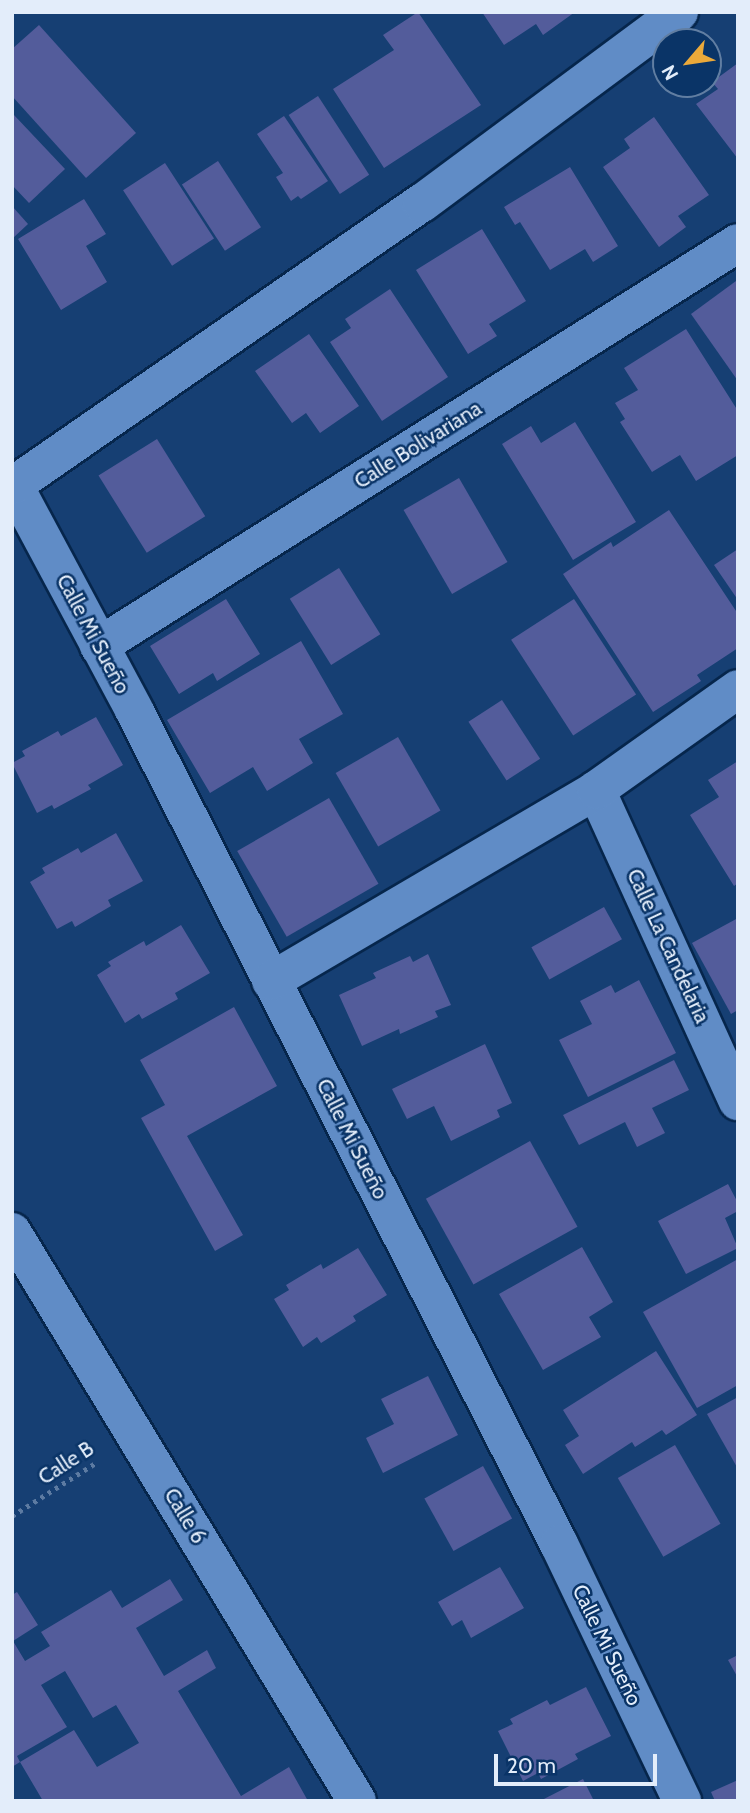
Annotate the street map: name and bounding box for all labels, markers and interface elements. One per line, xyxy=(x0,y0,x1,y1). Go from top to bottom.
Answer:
north arrow xyxy=(652,28,722,98)
text: N xyxy=(657,61,683,84)
street label: Calle Bolivariana xyxy=(350,396,486,494)
street label: Calle Mi Sueño xyxy=(51,570,135,698)
street label: Calle La Candelaria xyxy=(621,865,715,1027)
street label: Calle Mi Sueño xyxy=(311,1075,393,1203)
street label: Calle B xyxy=(34,1436,98,1490)
street label: Calle 6 xyxy=(159,1484,211,1548)
street label: Calle Mi Sueño xyxy=(567,1580,647,1710)
scale bar xyxy=(498,1740,661,1784)
text: 20 m xyxy=(507,1753,556,1778)

